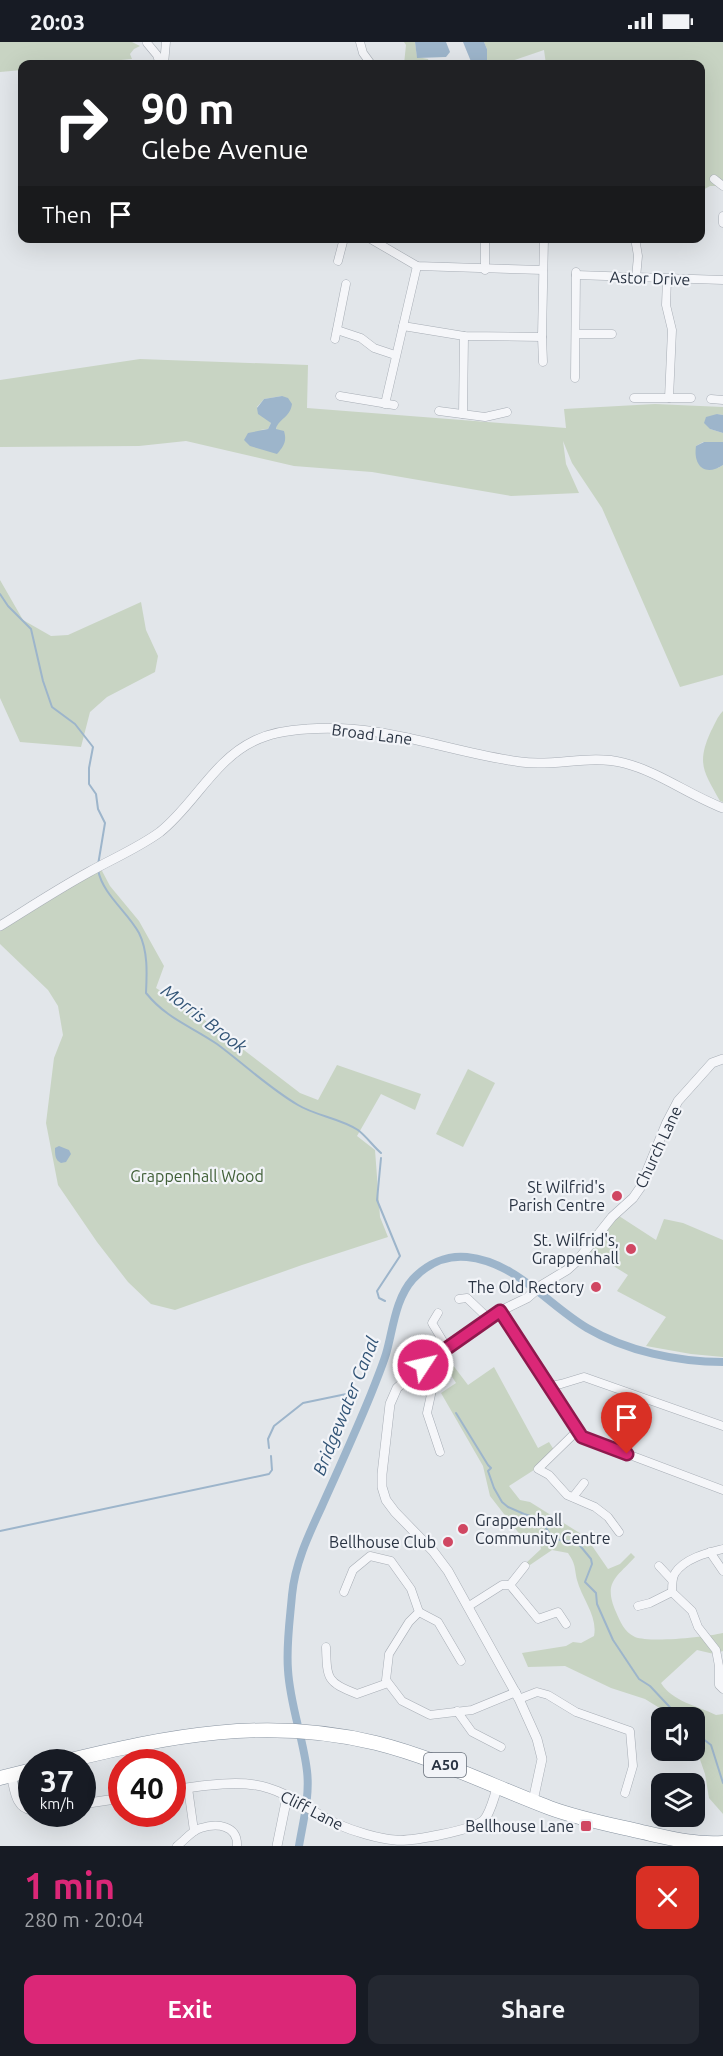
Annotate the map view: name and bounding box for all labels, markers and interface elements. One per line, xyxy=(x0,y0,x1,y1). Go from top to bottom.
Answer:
text: 20:03 xyxy=(30,9,85,34)
icon: right xyxy=(42,84,120,162)
text: 90 m xyxy=(141,85,235,132)
text: Glebe Avenue xyxy=(141,134,309,164)
icon: arrive xyxy=(104,198,137,231)
text: Then xyxy=(42,202,92,227)
street label: Astor Drive xyxy=(609,268,691,288)
street label: Broad Lane xyxy=(331,720,413,748)
water label: Morris Brook xyxy=(158,980,252,1057)
street label: Church Lane xyxy=(631,1103,685,1191)
park label: Grappenhall Wood xyxy=(130,1167,264,1185)
place label: St Wilfrid's Parish Centre xyxy=(509,1178,605,1214)
marker: St Wilfrid's Parish Centre xyxy=(610,1189,624,1203)
place label: St. Wilfrid's, Grappenhall xyxy=(532,1231,619,1267)
marker: St. Wilfrid's, Grappenhall xyxy=(624,1242,638,1256)
place label: The Old Rectory xyxy=(468,1278,584,1296)
marker: The Old Rectory xyxy=(589,1280,603,1294)
water label: Bridgewater Canal xyxy=(308,1333,382,1478)
position arrow xyxy=(391,1333,455,1397)
pin xyxy=(601,1392,652,1454)
icon: arrive xyxy=(610,1401,643,1434)
place label: Grappenhall Community Centre xyxy=(475,1511,611,1547)
marker: Grappenhall Community Centre xyxy=(456,1522,470,1536)
place label: Bellhouse Club xyxy=(329,1533,436,1551)
marker: Bellhouse Club xyxy=(441,1535,455,1549)
map controls xyxy=(651,1707,705,1827)
button: sound xyxy=(651,1707,705,1761)
speed limit sign: 40 xyxy=(108,1749,186,1827)
road number: A50 xyxy=(424,1753,466,1777)
text: 37 xyxy=(40,1764,74,1798)
button: layers xyxy=(651,1773,705,1827)
street label: Cliff Lane xyxy=(278,1787,346,1833)
text: km/h xyxy=(40,1795,74,1812)
place label: Bellhouse Lane xyxy=(465,1817,574,1835)
marker: Bellhouse Lane xyxy=(579,1819,593,1833)
text: 1 min xyxy=(24,1865,115,1906)
button: close xyxy=(636,1866,699,1929)
text: 280 m · 20:04 xyxy=(24,1908,144,1931)
button: Exit xyxy=(24,1975,356,2044)
button: Share xyxy=(368,1975,699,2044)

